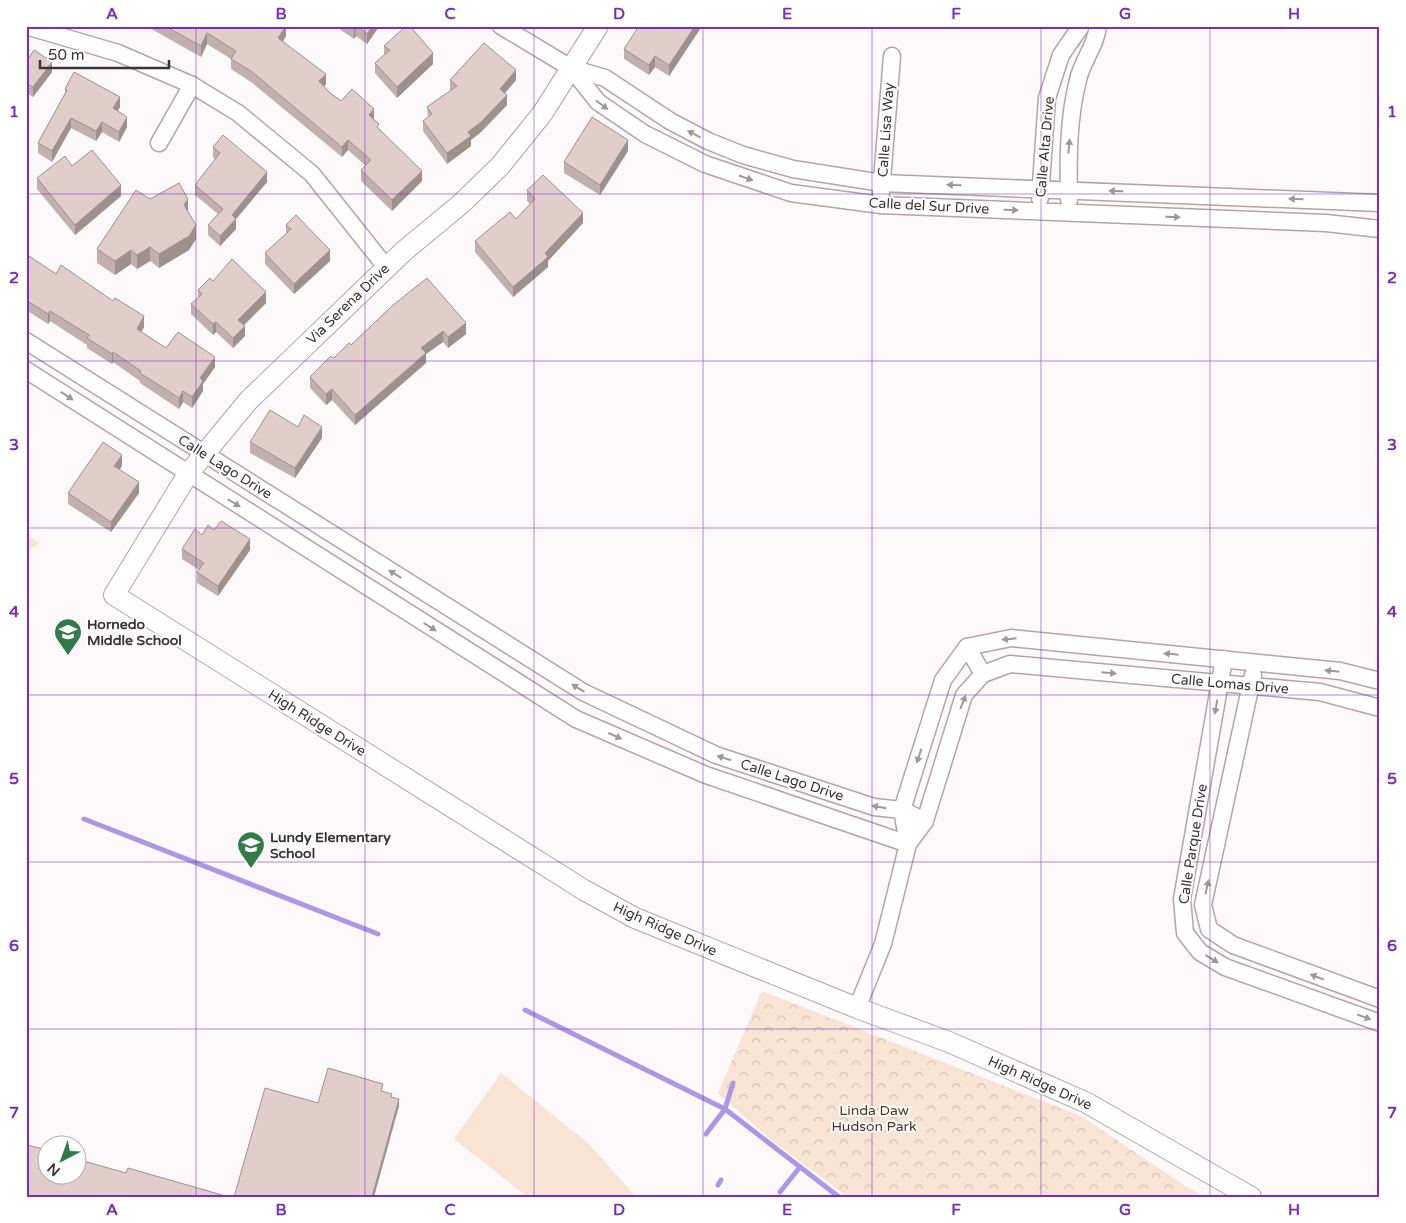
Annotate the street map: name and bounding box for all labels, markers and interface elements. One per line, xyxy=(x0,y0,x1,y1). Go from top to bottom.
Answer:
text: A xyxy=(106,4,118,24)
text: B xyxy=(275,4,287,24)
text: C xyxy=(444,4,456,24)
text: D xyxy=(613,4,625,24)
text: E xyxy=(782,4,792,24)
text: F xyxy=(951,4,961,24)
text: G xyxy=(1119,4,1131,24)
text: H xyxy=(1288,4,1300,24)
scale bar xyxy=(40,38,169,70)
text: 50 m xyxy=(48,46,85,64)
street label: Calle Lisa Way xyxy=(874,82,898,178)
street label: Calle Alta Drive xyxy=(1032,96,1058,198)
one-way arrow xyxy=(595,100,609,110)
text: 1 xyxy=(9,102,19,122)
text: 1 xyxy=(1387,102,1397,122)
one-way arrow xyxy=(687,130,701,138)
one-way arrow xyxy=(1066,138,1074,154)
one-way arrow xyxy=(739,175,754,182)
one-way arrow xyxy=(946,181,962,189)
one-way arrow xyxy=(1108,187,1124,195)
street label: Calle del Sur Drive xyxy=(868,194,990,218)
one-way arrow xyxy=(1288,194,1304,202)
one-way arrow xyxy=(1003,206,1019,214)
one-way arrow xyxy=(1165,213,1181,221)
street label: Via Serena Drive xyxy=(303,260,393,348)
text: 2 xyxy=(9,268,19,288)
text: 2 xyxy=(1387,268,1397,288)
one-way arrow xyxy=(61,392,74,401)
street label: Calle Lago Drive xyxy=(175,431,275,503)
text: 3 xyxy=(9,435,19,455)
text: 3 xyxy=(1387,435,1397,455)
one-way arrow xyxy=(227,498,240,507)
one-way arrow xyxy=(389,570,402,579)
text: 4 xyxy=(9,602,19,622)
text: 4 xyxy=(1387,602,1397,622)
place label: Hornedo Middle School xyxy=(87,616,182,649)
school or university icon: Hornedo Middle School xyxy=(53,617,83,656)
one-way arrow xyxy=(424,622,437,631)
one-way arrow xyxy=(1001,635,1017,643)
one-way arrow xyxy=(1162,649,1178,657)
one-way arrow xyxy=(1324,666,1340,674)
one-way arrow xyxy=(1101,669,1117,677)
street label: Calle Lomas Drive xyxy=(1170,670,1290,698)
one-way arrow xyxy=(571,684,584,693)
street label: High Ridge Drive xyxy=(265,686,369,760)
one-way arrow xyxy=(959,694,967,709)
one-way arrow xyxy=(1211,699,1219,715)
one-way arrow xyxy=(608,732,622,740)
one-way arrow xyxy=(915,748,923,763)
one-way arrow xyxy=(717,754,732,761)
street label: Calle Lago Drive xyxy=(738,755,846,805)
text: 5 xyxy=(9,769,19,789)
text: 5 xyxy=(1387,769,1397,789)
street label: Calle Parque Drive xyxy=(1175,783,1211,905)
one-way arrow xyxy=(871,803,887,811)
place label: Lundy Elementary School xyxy=(270,829,391,862)
school or university icon: Lundy Elementary School xyxy=(236,830,266,869)
one-way arrow xyxy=(1203,879,1211,894)
street label: High Ridge Drive xyxy=(610,898,720,960)
text: 6 xyxy=(9,936,19,956)
text: 6 xyxy=(1387,936,1397,956)
one-way arrow xyxy=(1206,955,1219,964)
one-way arrow xyxy=(1309,973,1324,981)
one-way arrow xyxy=(1356,1014,1371,1021)
street label: High Ridge Drive xyxy=(985,1052,1095,1114)
park label: Linda Daw Hudson Park xyxy=(831,1102,917,1135)
text: 7 xyxy=(9,1103,19,1123)
text: 7 xyxy=(1387,1103,1397,1123)
north arrow xyxy=(38,1136,88,1186)
text: N xyxy=(44,1159,64,1180)
text: A xyxy=(106,1200,118,1220)
text: B xyxy=(275,1200,287,1220)
text: C xyxy=(444,1200,456,1220)
text: D xyxy=(613,1200,625,1220)
text: E xyxy=(782,1200,792,1220)
text: F xyxy=(951,1200,961,1220)
text: G xyxy=(1119,1200,1131,1220)
text: H xyxy=(1288,1200,1300,1220)

